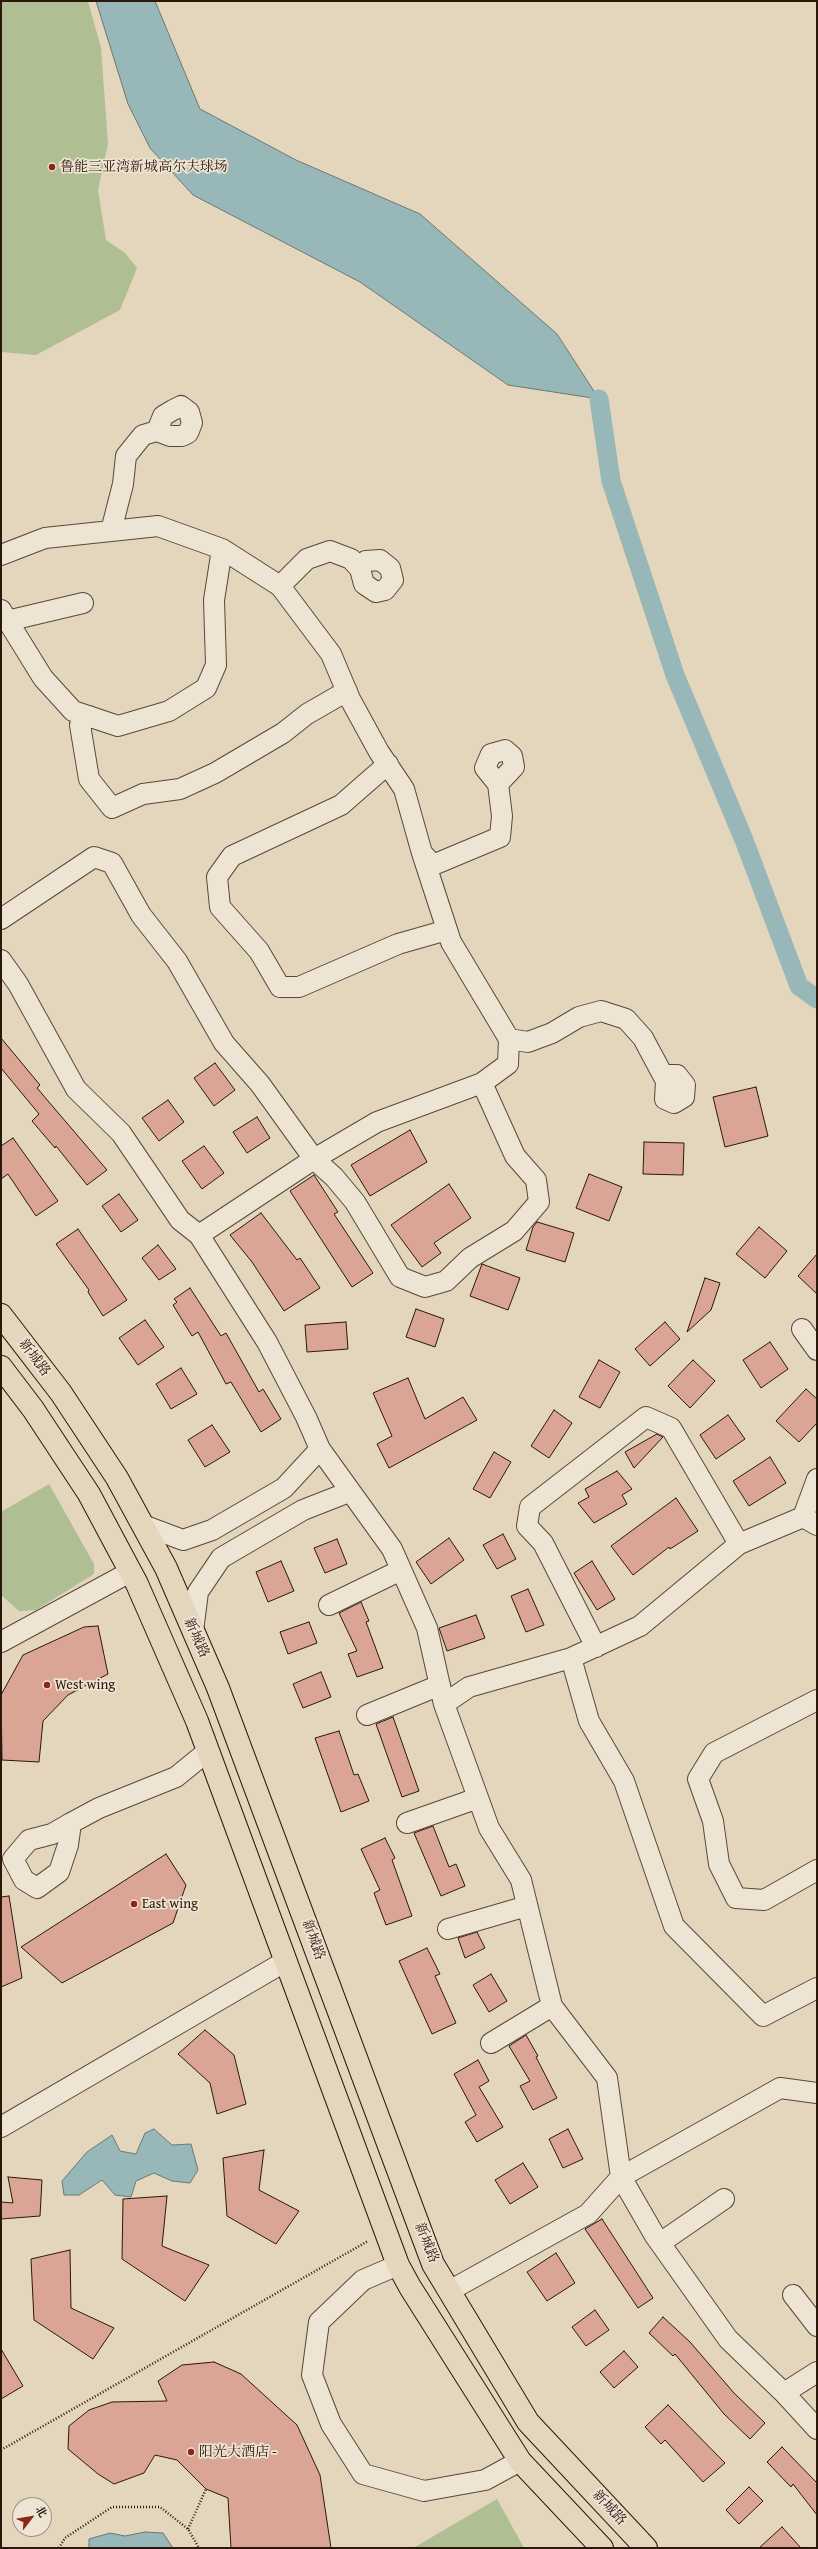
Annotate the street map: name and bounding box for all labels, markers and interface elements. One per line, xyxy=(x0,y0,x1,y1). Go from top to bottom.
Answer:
place label: 鲁能三亚湾新城高尔夫球场 xyxy=(60,159,228,175)
marker: 鲁能三亚湾新城高尔夫球场 xyxy=(47,162,57,172)
street label: 新城路 xyxy=(15,1336,53,1380)
street label: 新城路 xyxy=(180,1615,212,1661)
place label: West wing xyxy=(55,1677,115,1693)
marker: West wing xyxy=(42,1680,52,1690)
place label: East wing xyxy=(142,1896,198,1912)
marker: East wing xyxy=(129,1899,139,1909)
street label: 新城路 xyxy=(298,1917,328,1963)
street label: 新城路 xyxy=(410,2220,442,2266)
place label: 阳光大酒店 - xyxy=(199,2444,277,2460)
marker: 阳光大酒店 - xyxy=(186,2447,196,2457)
street label: 新城路 xyxy=(589,2487,629,2529)
north arrow xyxy=(12,2497,52,2537)
text: 北 xyxy=(32,2502,51,2520)

